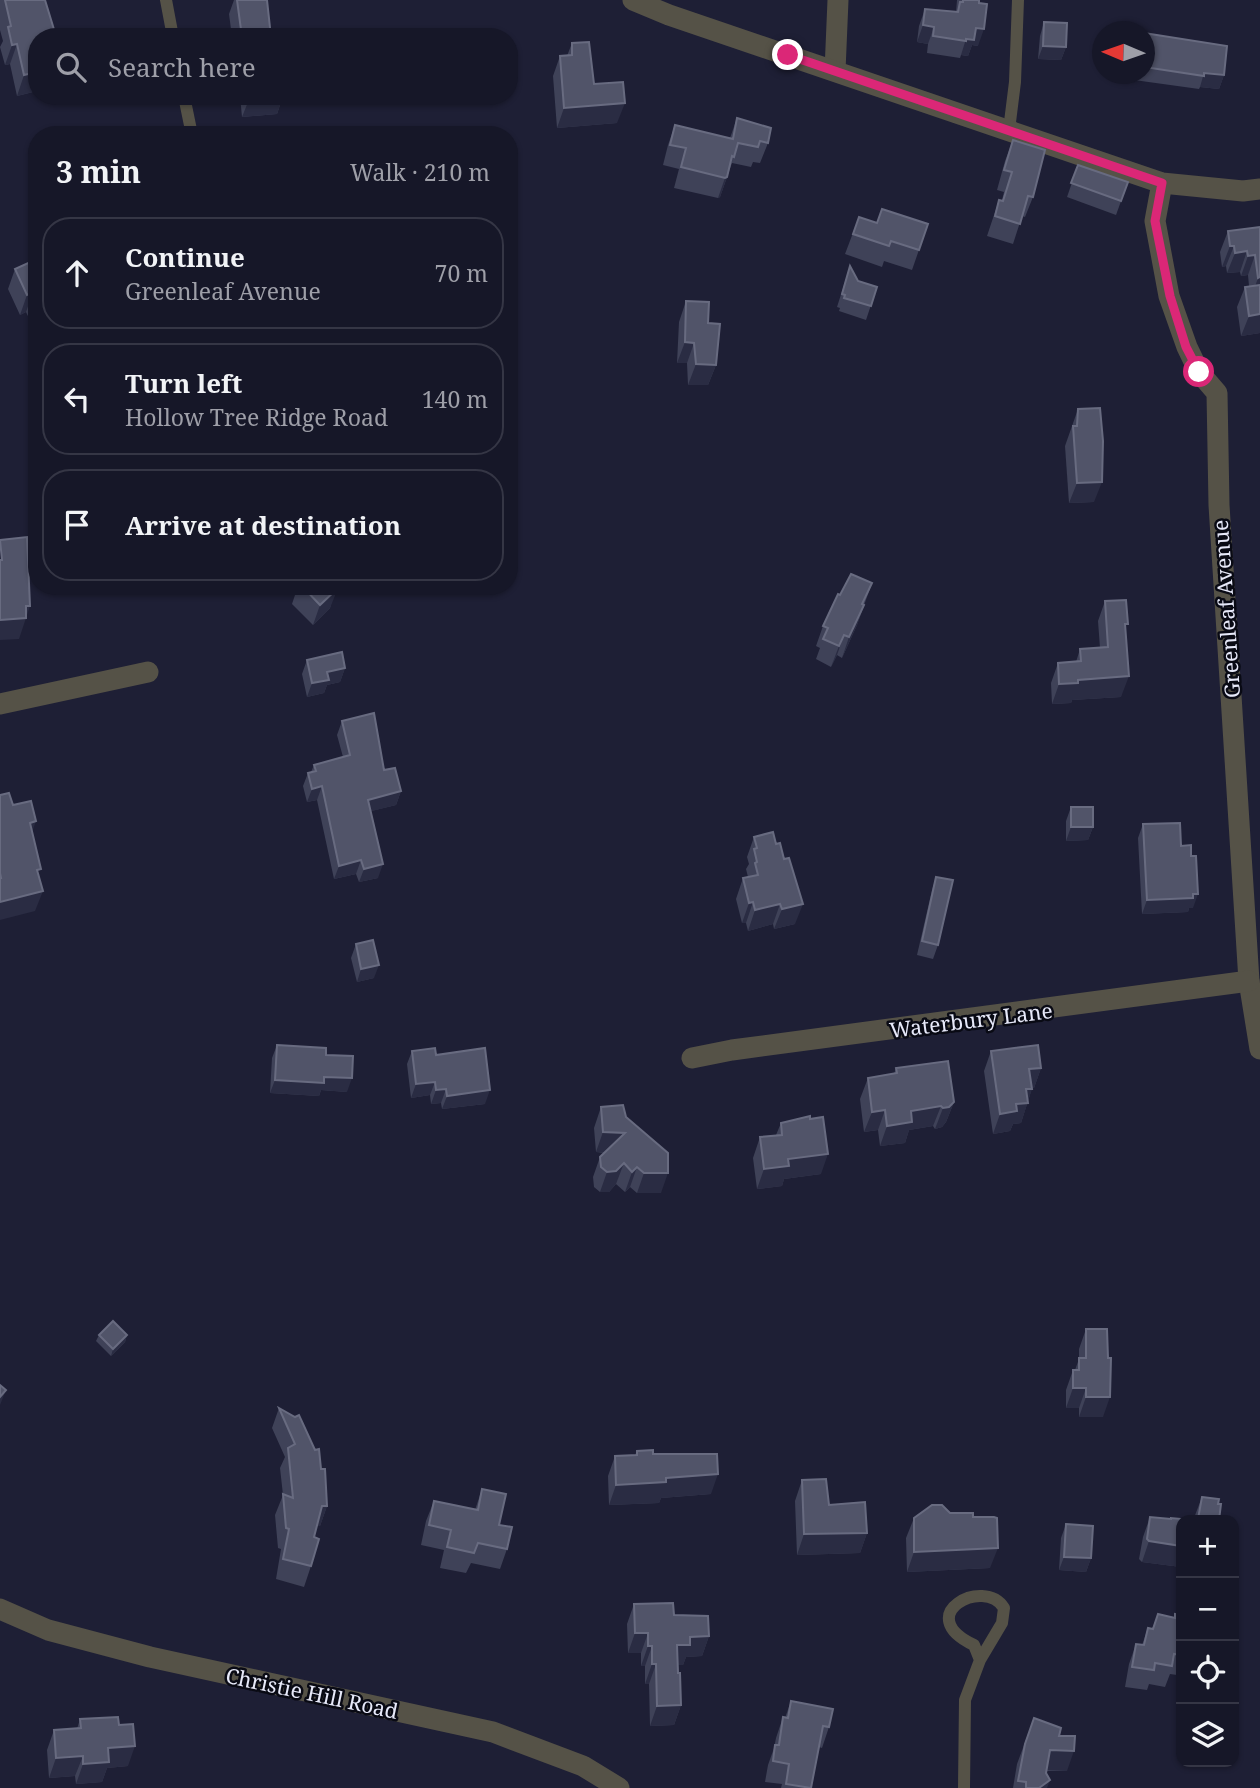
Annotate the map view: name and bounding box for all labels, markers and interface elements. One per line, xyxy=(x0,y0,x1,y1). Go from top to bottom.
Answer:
north arrow xyxy=(1092,21,1155,84)
search box xyxy=(28,28,518,105)
route end xyxy=(772,39,803,70)
icon: search xyxy=(52,48,90,86)
text: Search here xyxy=(108,49,256,85)
text: 3 min xyxy=(56,151,141,192)
text: Walk · 210 m xyxy=(350,156,490,188)
text: Continue xyxy=(125,239,245,275)
icon: ahead xyxy=(58,254,96,292)
text: 70 m xyxy=(435,257,488,289)
text: Greenleaf Avenue xyxy=(125,275,321,307)
route start xyxy=(1183,356,1214,387)
text: Turn left xyxy=(125,365,242,401)
icon: left xyxy=(58,380,96,418)
text: 140 m xyxy=(422,383,488,415)
text: Hollow Tree Ridge Road xyxy=(125,401,388,433)
icon: arrive xyxy=(58,506,96,544)
text: Arrive at destination xyxy=(125,507,401,543)
street label: Greenleaf Avenue xyxy=(1206,519,1246,699)
street label: Waterbury Lane xyxy=(888,996,1054,1044)
map controls xyxy=(1176,1515,1239,1767)
button: + xyxy=(1176,1515,1239,1578)
button: − xyxy=(1176,1578,1239,1641)
button: locate xyxy=(1176,1641,1239,1704)
street label: Christie Hill Road xyxy=(223,1661,401,1725)
button: layers xyxy=(1176,1704,1239,1767)

